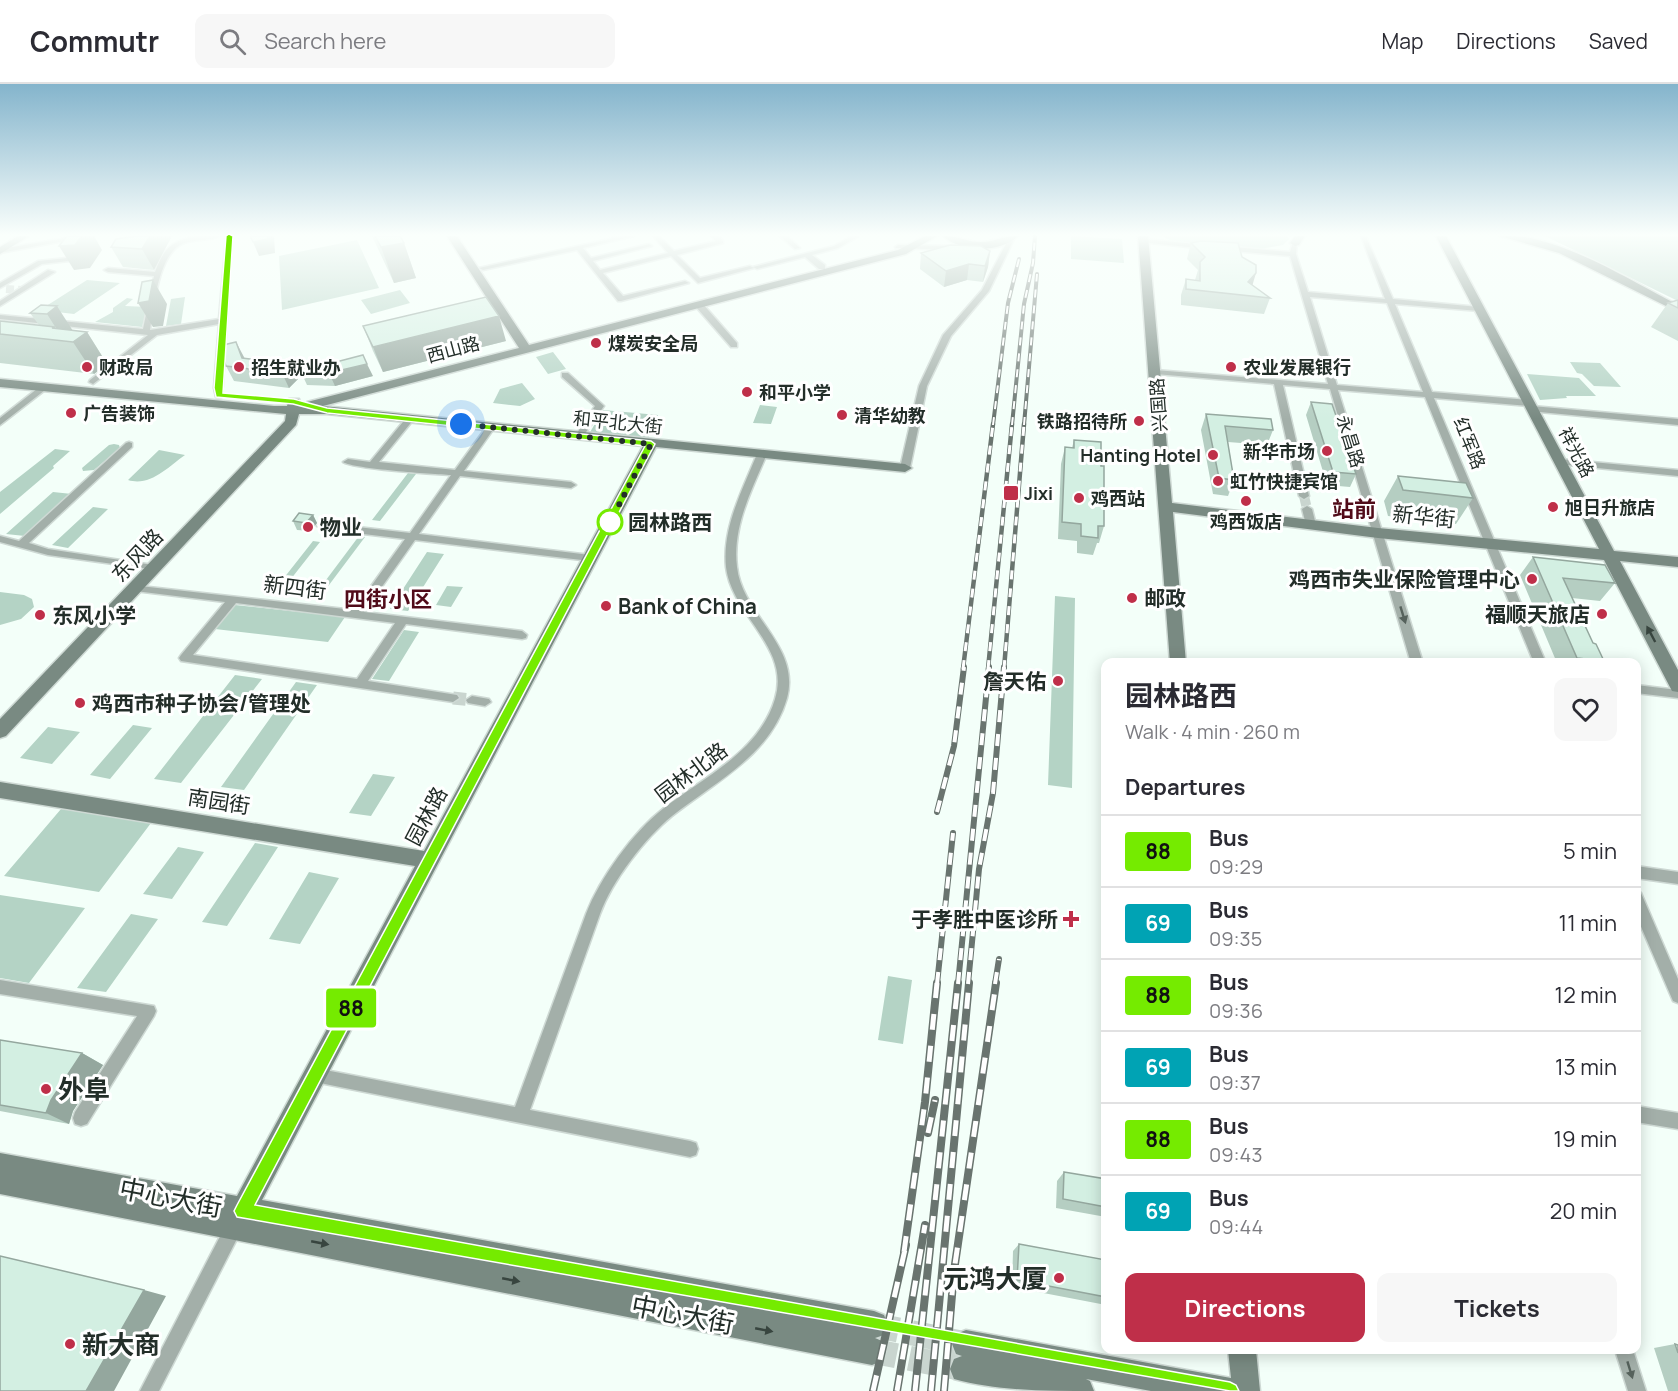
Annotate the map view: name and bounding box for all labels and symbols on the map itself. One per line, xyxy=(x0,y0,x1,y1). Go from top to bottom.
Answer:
street label: 西山路 xyxy=(424,330,482,368)
place label: 煤炭安全局 xyxy=(608,331,698,355)
marker: 煤炭安全局 xyxy=(589,336,603,350)
place label: 财政局 xyxy=(99,355,153,379)
place label: 招生就业办 xyxy=(251,355,341,379)
place label: 农业发展银行 xyxy=(1243,355,1351,379)
marker: 财政局 xyxy=(80,360,94,374)
marker: 招生就业办 xyxy=(232,360,246,374)
marker: 农业发展银行 xyxy=(1224,360,1238,374)
street label: 兴国路 xyxy=(1144,377,1172,433)
place label: 和平小学 xyxy=(759,380,831,404)
marker: 和平小学 xyxy=(740,385,754,399)
place label: 广告装饰 xyxy=(83,401,155,425)
place label: 清华幼教 xyxy=(854,403,926,427)
street label: 和平北大街 xyxy=(572,405,664,439)
marker: 广告装饰 xyxy=(64,406,78,420)
marker: 清华幼教 xyxy=(835,408,849,422)
your location xyxy=(446,409,476,439)
place label: 铁路招待所 xyxy=(1037,409,1127,433)
street label: 永昌路 xyxy=(1332,412,1370,470)
street label: 红军路 xyxy=(1449,413,1491,473)
marker: 铁路招待所 xyxy=(1132,414,1146,428)
street label: 祥光路 xyxy=(1554,423,1600,481)
place label: 新华市场 xyxy=(1243,439,1315,463)
place label: Hanting Hotel xyxy=(1080,443,1201,467)
marker: 新华市场 xyxy=(1320,444,1334,458)
marker: Hanting Hotel xyxy=(1206,448,1220,462)
place label: 虹竹快捷宾馆 xyxy=(1230,469,1338,493)
marker: 虹竹快捷宾馆 xyxy=(1211,474,1225,488)
place label: Jixi xyxy=(1024,481,1053,505)
marker: Jixi xyxy=(1002,484,1020,502)
place label: 鸡西站 xyxy=(1091,486,1145,510)
marker: 鸡西站 xyxy=(1072,491,1086,505)
marker: 鸡西饭店 xyxy=(1239,494,1253,508)
district label: 站前 xyxy=(1332,494,1376,524)
place label: 旭日升旅店 xyxy=(1565,495,1655,519)
street label: 新华街 xyxy=(1391,499,1457,533)
marker: 旭日升旅店 xyxy=(1546,500,1560,514)
place label: 园林路西 xyxy=(628,508,712,536)
marker: 园林路西 xyxy=(597,509,623,535)
place label: 鸡西饭店 xyxy=(1210,509,1282,533)
place label: 物业 xyxy=(320,513,362,541)
marker: 物业 xyxy=(301,520,315,534)
street label: 东风路 xyxy=(105,522,169,588)
place label: 鸡西市失业保险管理中心 xyxy=(1289,565,1520,593)
street label: 新四街 xyxy=(262,569,328,605)
marker: 鸡西市失业保险管理中心 xyxy=(1525,572,1539,586)
district label: 四街小区 xyxy=(344,584,432,614)
place label: 邮政 xyxy=(1144,584,1186,612)
marker: 邮政 xyxy=(1125,591,1139,605)
place label: Bank of China xyxy=(618,592,757,620)
marker: Bank of China xyxy=(599,599,613,613)
place label: 福顺天旅店 xyxy=(1485,600,1590,628)
place label: 东风小学 xyxy=(52,601,136,629)
one-way arrow xyxy=(1399,606,1408,624)
marker: 福顺天旅店 xyxy=(1595,607,1609,621)
marker: 东风小学 xyxy=(33,608,47,622)
one-way arrow xyxy=(1646,625,1656,642)
place label: 詹天佑 xyxy=(983,667,1046,695)
marker: 詹天佑 xyxy=(1051,674,1065,688)
place label: 鸡西市种子协会/管理处 xyxy=(92,689,311,717)
marker: 鸡西市种子协会/管理处 xyxy=(73,696,87,710)
street label: 园林北路 xyxy=(649,736,733,808)
street label: 南园街 xyxy=(186,782,252,820)
street label: 园林路 xyxy=(399,782,453,850)
place label: 于孝胜中医诊所 xyxy=(911,905,1058,933)
marker: 于孝胜中医诊所 xyxy=(1062,910,1080,928)
line badge: 88 xyxy=(324,988,378,1028)
place label: 外阜 xyxy=(58,1071,110,1107)
marker: 外阜 xyxy=(39,1082,53,1096)
street label: 中心大街 xyxy=(117,1169,225,1225)
one-way arrow xyxy=(310,1239,329,1248)
place label: 元鸿大厦 xyxy=(943,1260,1047,1296)
marker: 元鸿大厦 xyxy=(1052,1271,1066,1285)
one-way arrow xyxy=(502,1276,521,1285)
street label: 中心大街 xyxy=(629,1286,737,1342)
place label: 新大商 xyxy=(82,1326,160,1362)
one-way arrow xyxy=(755,1326,774,1335)
marker: 新大商 xyxy=(63,1337,77,1351)
one-way arrow xyxy=(1626,1362,1635,1380)

